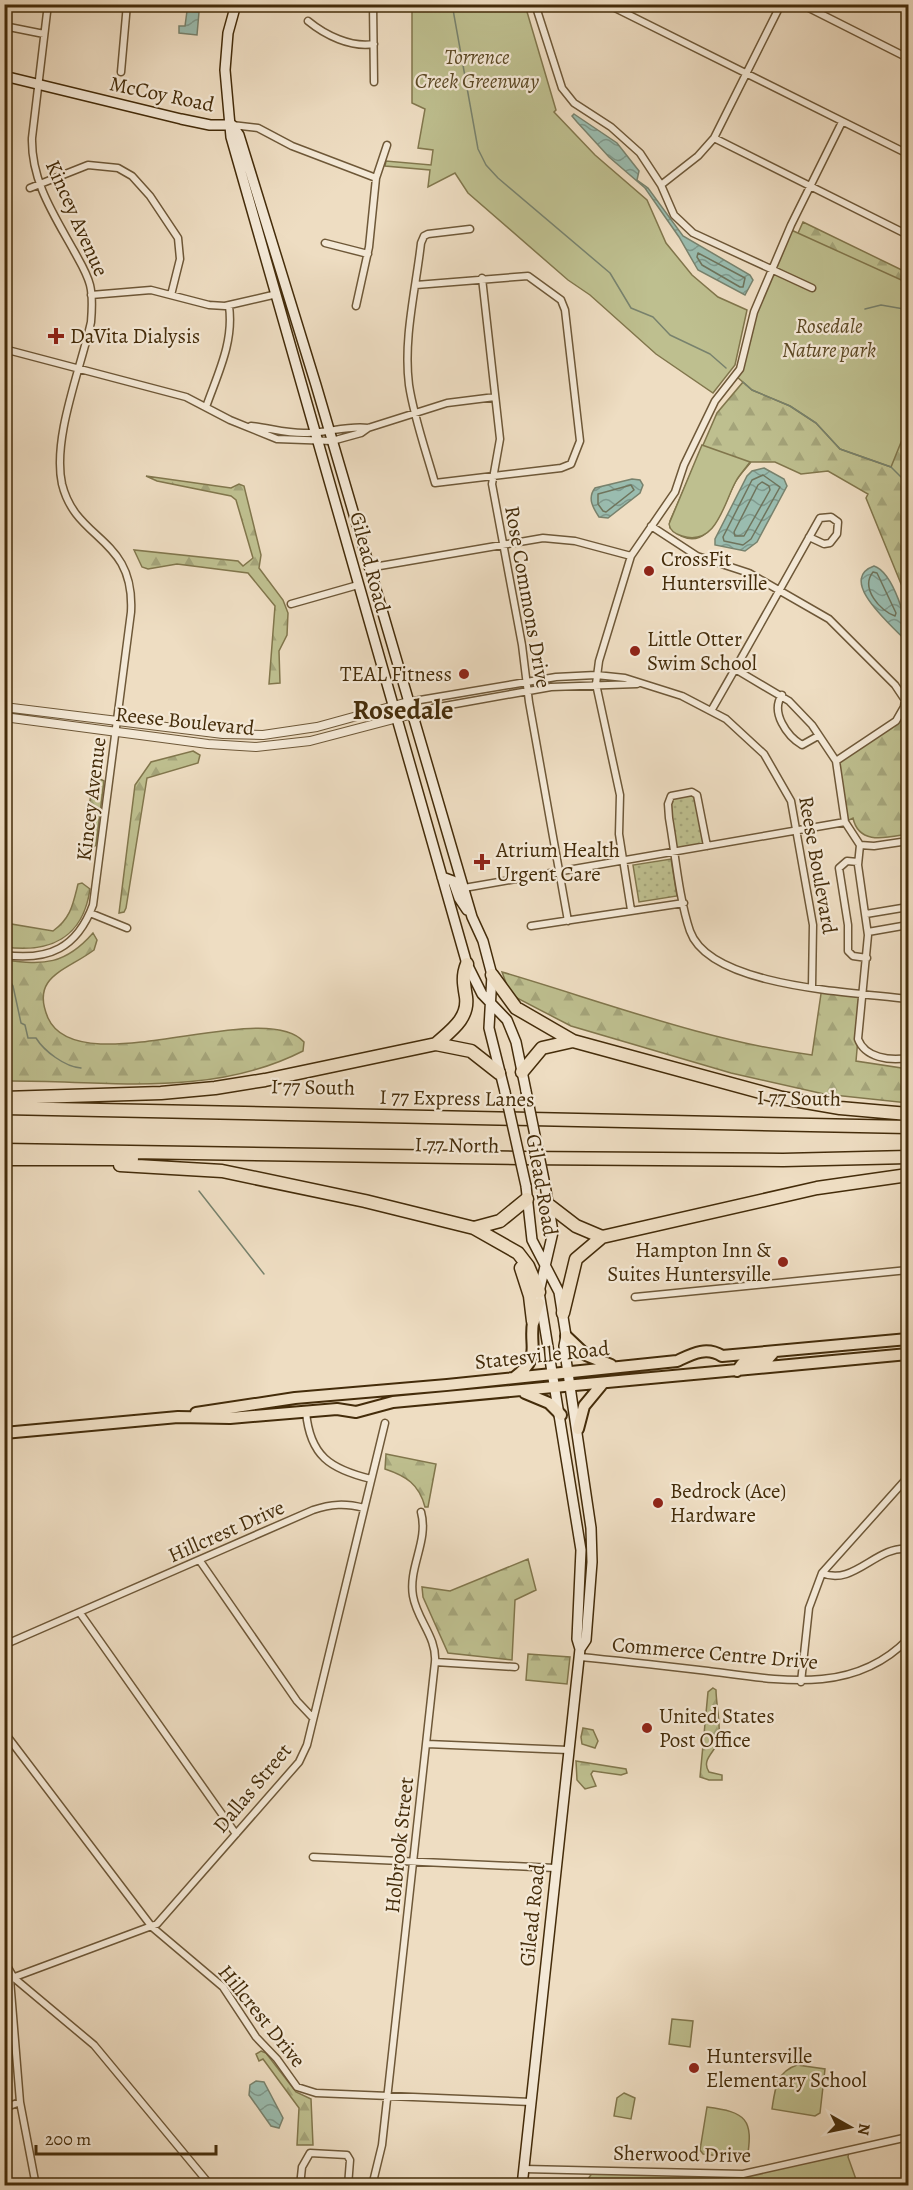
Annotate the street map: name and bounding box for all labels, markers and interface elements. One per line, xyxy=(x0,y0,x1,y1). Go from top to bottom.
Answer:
park label: Torrence Creek Greenway xyxy=(415,43,539,95)
street label: McCoy Road xyxy=(107,69,218,119)
street label: Kincey Avenue xyxy=(39,155,115,281)
park label: Rosedale Nature park xyxy=(782,312,876,364)
place label: DaVita Dialysis xyxy=(70,322,200,350)
marker: DaVita Dialysis xyxy=(47,327,65,345)
street label: Rose Commons Drive xyxy=(498,504,558,690)
street label: Gilead Road xyxy=(343,509,397,616)
place label: CrossFit Huntersville xyxy=(661,545,767,597)
marker: CrossFit Huntersville xyxy=(642,564,656,578)
place label: Little Otter Swim School xyxy=(647,625,757,677)
marker: Little Otter Swim School xyxy=(628,644,642,658)
place label: TEAL Fitness xyxy=(340,660,452,688)
marker: TEAL Fitness xyxy=(457,667,471,681)
district label: Rosedale xyxy=(352,692,454,728)
street label: Reese Boulevard xyxy=(114,700,257,742)
street label: Kincey Avenue xyxy=(70,735,112,863)
street label: Reese Boulevard xyxy=(792,794,844,937)
place label: Atrium Health Urgent Care xyxy=(495,836,620,888)
marker: Atrium Health Urgent Care xyxy=(473,853,491,871)
street label: I 77 South xyxy=(271,1072,355,1102)
street label: I 77 Express Lanes xyxy=(379,1083,535,1113)
street label: I 77 South xyxy=(757,1083,841,1113)
street label: I 77 North xyxy=(414,1130,500,1160)
street label: Gilead Road xyxy=(519,1132,565,1239)
place label: Hampton Inn & Suites Huntersville xyxy=(607,1236,771,1288)
marker: Hampton Inn & Suites Huntersville xyxy=(776,1255,790,1269)
street label: Statesville Road xyxy=(473,1334,612,1376)
place label: Bedrock (Ace) Hardware xyxy=(670,1477,786,1529)
street label: Hillcrest Drive xyxy=(163,1493,289,1569)
marker: Bedrock (Ace) Hardware xyxy=(651,1496,665,1510)
street label: Commerce Centre Drive xyxy=(611,1630,819,1676)
place label: United States Post Office xyxy=(659,1702,775,1754)
marker: United States Post Office xyxy=(640,1721,654,1735)
street label: Dallas Street xyxy=(206,1737,298,1839)
street label: Holbrook Street xyxy=(378,1776,420,1914)
street label: Gilead Road xyxy=(513,1862,551,1968)
street label: Hillcrest Drive xyxy=(212,1959,312,2073)
place label: Huntersville Elementary School xyxy=(706,2042,867,2094)
marker: Huntersville Elementary School xyxy=(687,2061,701,2075)
north arrow xyxy=(820,2097,880,2157)
scale bar xyxy=(36,2118,216,2156)
text: N xyxy=(852,2122,876,2137)
text: 200 m xyxy=(45,2127,91,2151)
street label: Sherwood Drive xyxy=(613,2139,751,2169)

